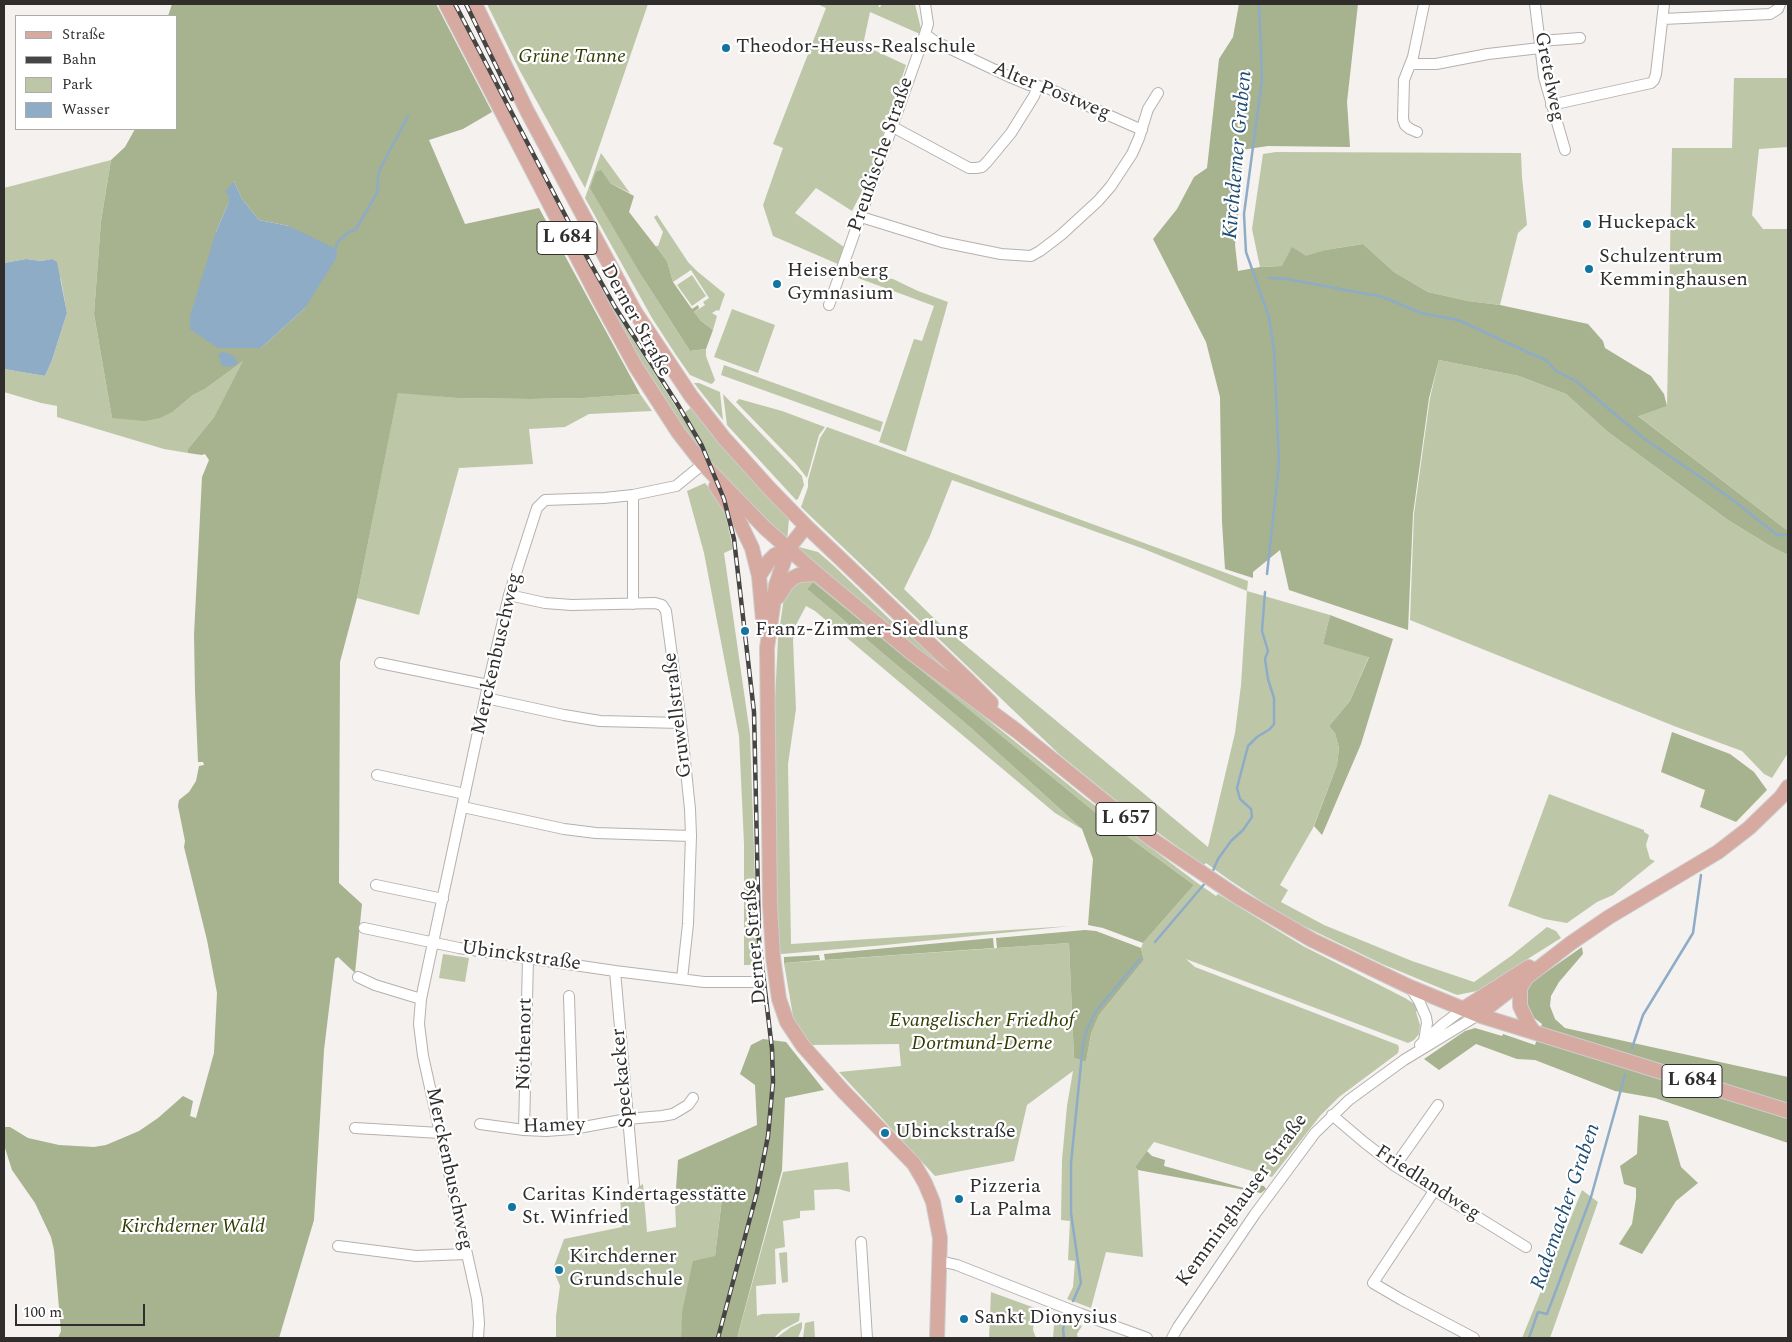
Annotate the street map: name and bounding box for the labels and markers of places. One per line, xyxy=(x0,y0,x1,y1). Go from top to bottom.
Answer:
place label: Theodor-Heuss-Realschule xyxy=(736,36,976,60)
marker: Theodor-Heuss-Realschule xyxy=(720,42,732,54)
place label: Huckepack xyxy=(1597,212,1696,236)
marker: Huckepack xyxy=(1581,218,1593,230)
place label: Schulzentrum Kemminghausen xyxy=(1599,246,1748,293)
place label: Heisenberg Gymnasium xyxy=(787,260,894,307)
marker: Schulzentrum Kemminghausen xyxy=(1583,263,1595,275)
marker: Heisenberg Gymnasium xyxy=(771,278,783,290)
place label: Franz-Zimmer-Siedlung xyxy=(755,619,969,643)
marker: Franz-Zimmer-Siedlung xyxy=(739,625,751,637)
place label: Ubinckstraße xyxy=(895,1121,1016,1145)
marker: Ubinckstraße xyxy=(879,1127,891,1139)
place label: Pizzeria La Palma xyxy=(969,1176,1051,1223)
place label: Caritas Kindertagesstätte St. Winfried xyxy=(522,1184,747,1231)
marker: Pizzeria La Palma xyxy=(953,1193,965,1205)
marker: Caritas Kindertagesstätte St. Winfried xyxy=(506,1201,518,1213)
place label: Kirchderner Grundschule xyxy=(569,1246,683,1293)
marker: Kirchderner Grundschule xyxy=(553,1264,565,1276)
place label: Sankt Dionysius xyxy=(974,1307,1118,1331)
marker: Sankt Dionysius xyxy=(958,1313,970,1325)

